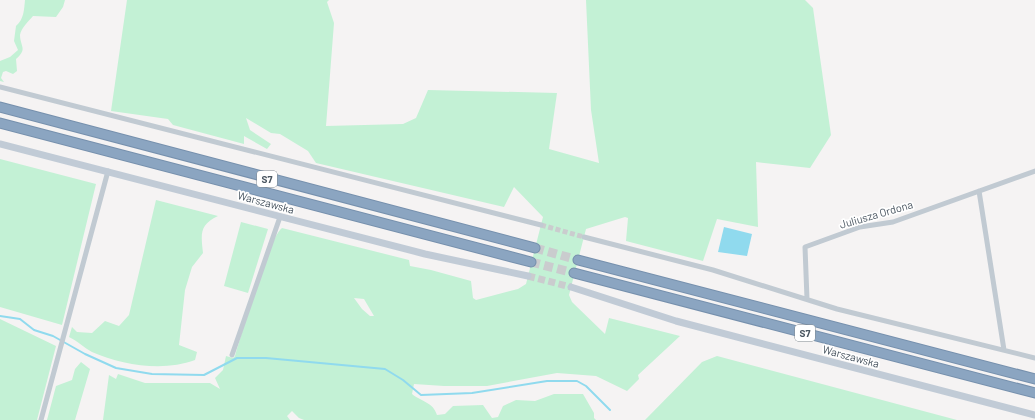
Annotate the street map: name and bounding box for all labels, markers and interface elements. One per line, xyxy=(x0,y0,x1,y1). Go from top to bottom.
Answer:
road number: S7 xyxy=(257,171,277,187)
street label: Warszawska xyxy=(236,188,296,216)
street label: Juliusza Ordona xyxy=(838,197,914,231)
road number: S7 xyxy=(795,325,815,341)
street label: Warszawska xyxy=(821,342,881,370)

